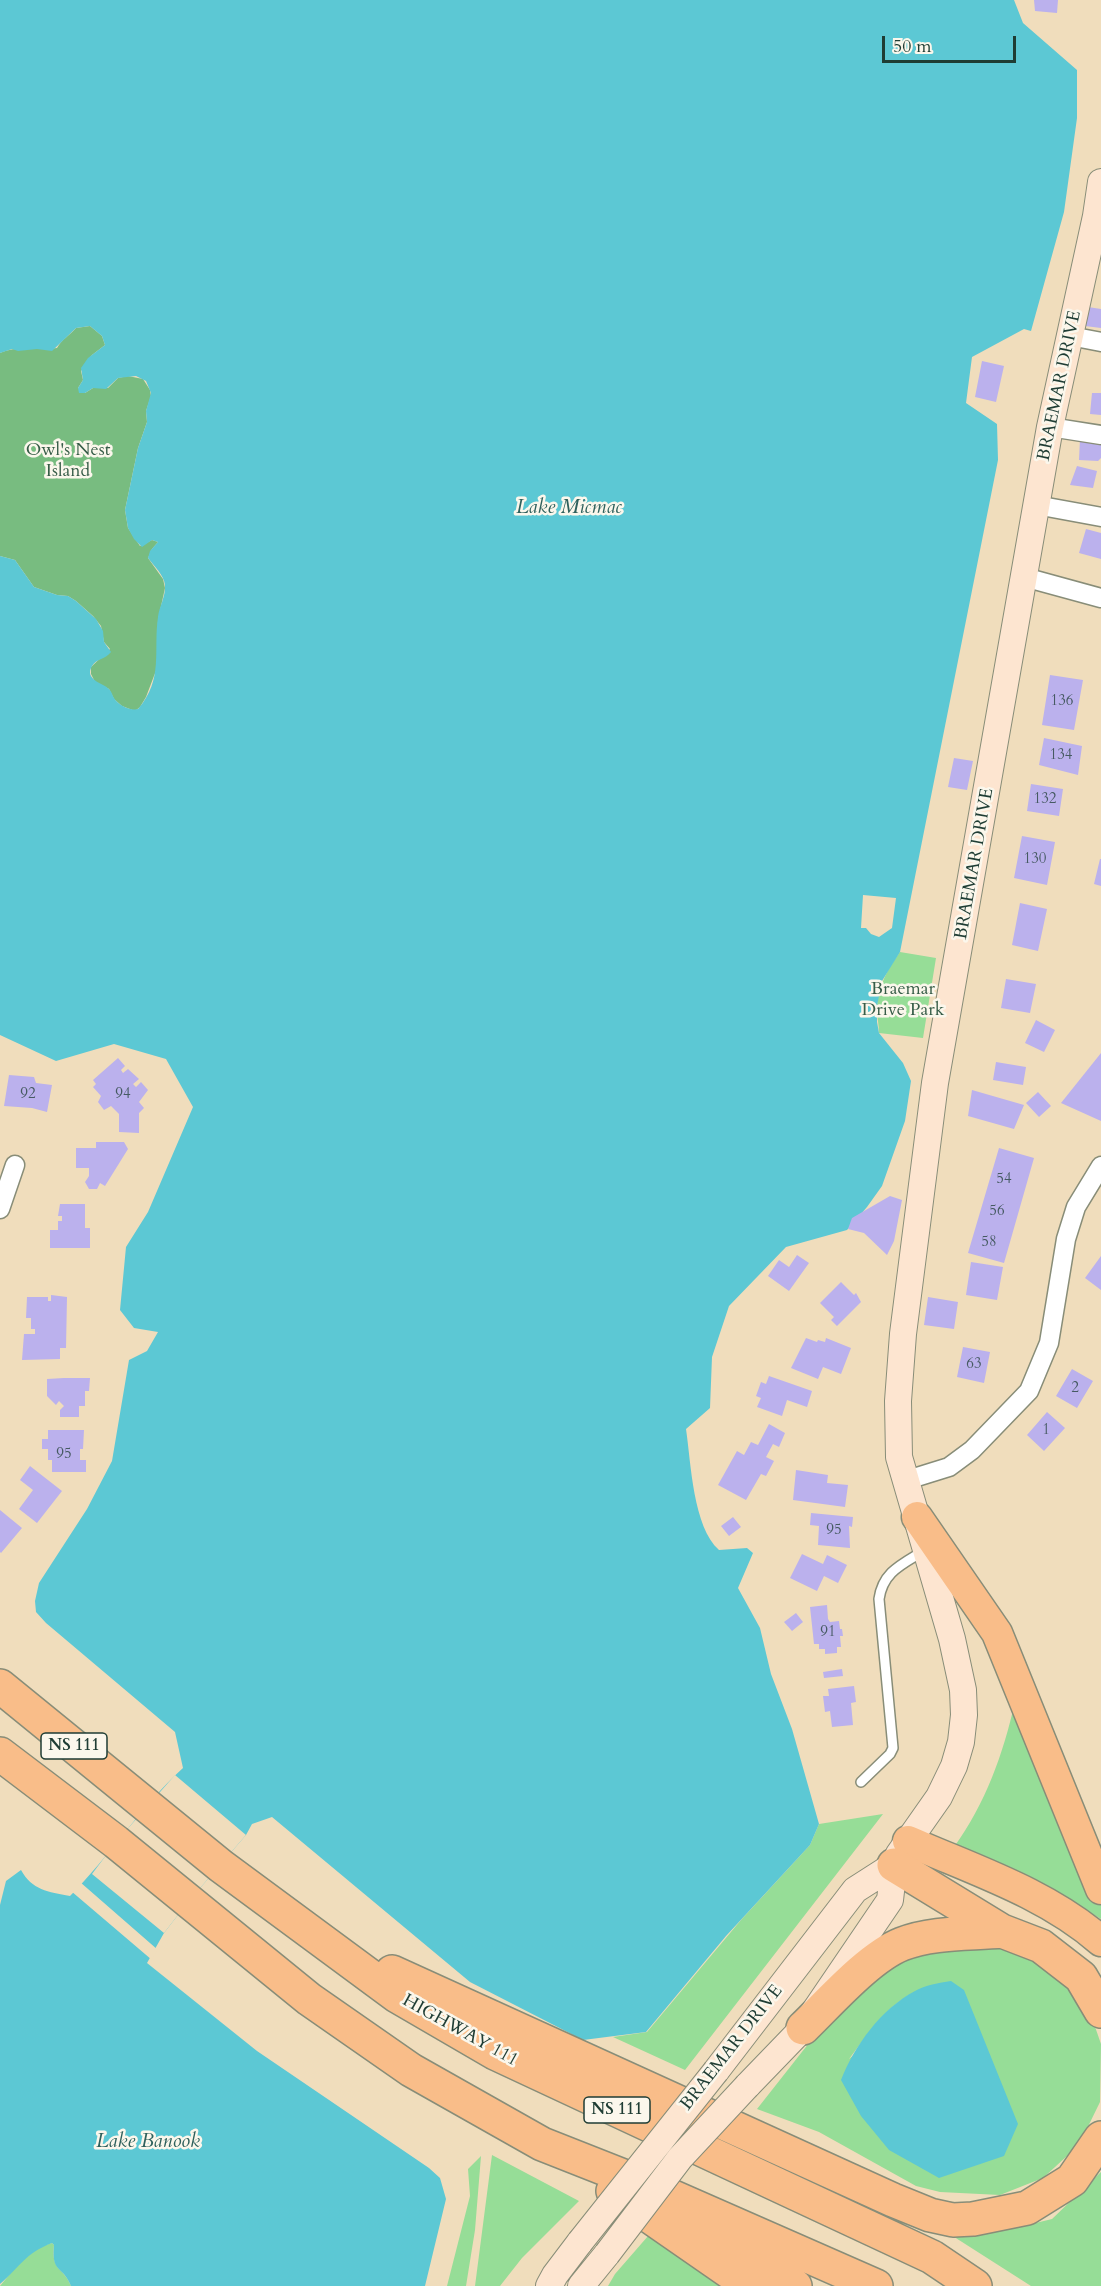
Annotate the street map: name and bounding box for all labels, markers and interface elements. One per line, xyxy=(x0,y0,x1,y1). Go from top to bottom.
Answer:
scale bar xyxy=(885,24,1018,62)
text: 50 m xyxy=(893,34,932,59)
street label: BRAEMAR DRIVE xyxy=(1034,309,1086,463)
park label: Owl's Nest Island xyxy=(26,440,110,482)
water label: Lake Micmac xyxy=(516,496,622,520)
house number: 136 xyxy=(1050,693,1074,711)
house number: 134 xyxy=(1049,747,1073,765)
street label: BRAEMAR DRIVE xyxy=(951,787,999,941)
house number: 132 xyxy=(1033,791,1057,809)
house number: 130 xyxy=(1023,851,1047,869)
park label: Braemar Drive Park xyxy=(862,979,944,1022)
house number: 92 xyxy=(20,1086,36,1104)
house number: 94 xyxy=(115,1086,131,1104)
house number: 54 xyxy=(996,1171,1012,1189)
house number: 56 xyxy=(989,1203,1005,1221)
house number: 58 xyxy=(981,1234,997,1252)
house number: 63 xyxy=(966,1356,982,1374)
house number: 2 xyxy=(1071,1380,1079,1398)
house number: 1 xyxy=(1042,1422,1050,1440)
house number: 95 xyxy=(56,1446,72,1464)
house number: 95 xyxy=(826,1522,842,1540)
house number: 91 xyxy=(820,1624,836,1642)
road number: NS 111 xyxy=(41,1733,107,1759)
street label: BRAEMAR DRIVE xyxy=(676,1981,788,2115)
street label: HIGHWAY 111 xyxy=(398,1990,522,2072)
road number: NS 111 xyxy=(584,2097,650,2123)
water label: Lake Banook xyxy=(96,2130,200,2154)

